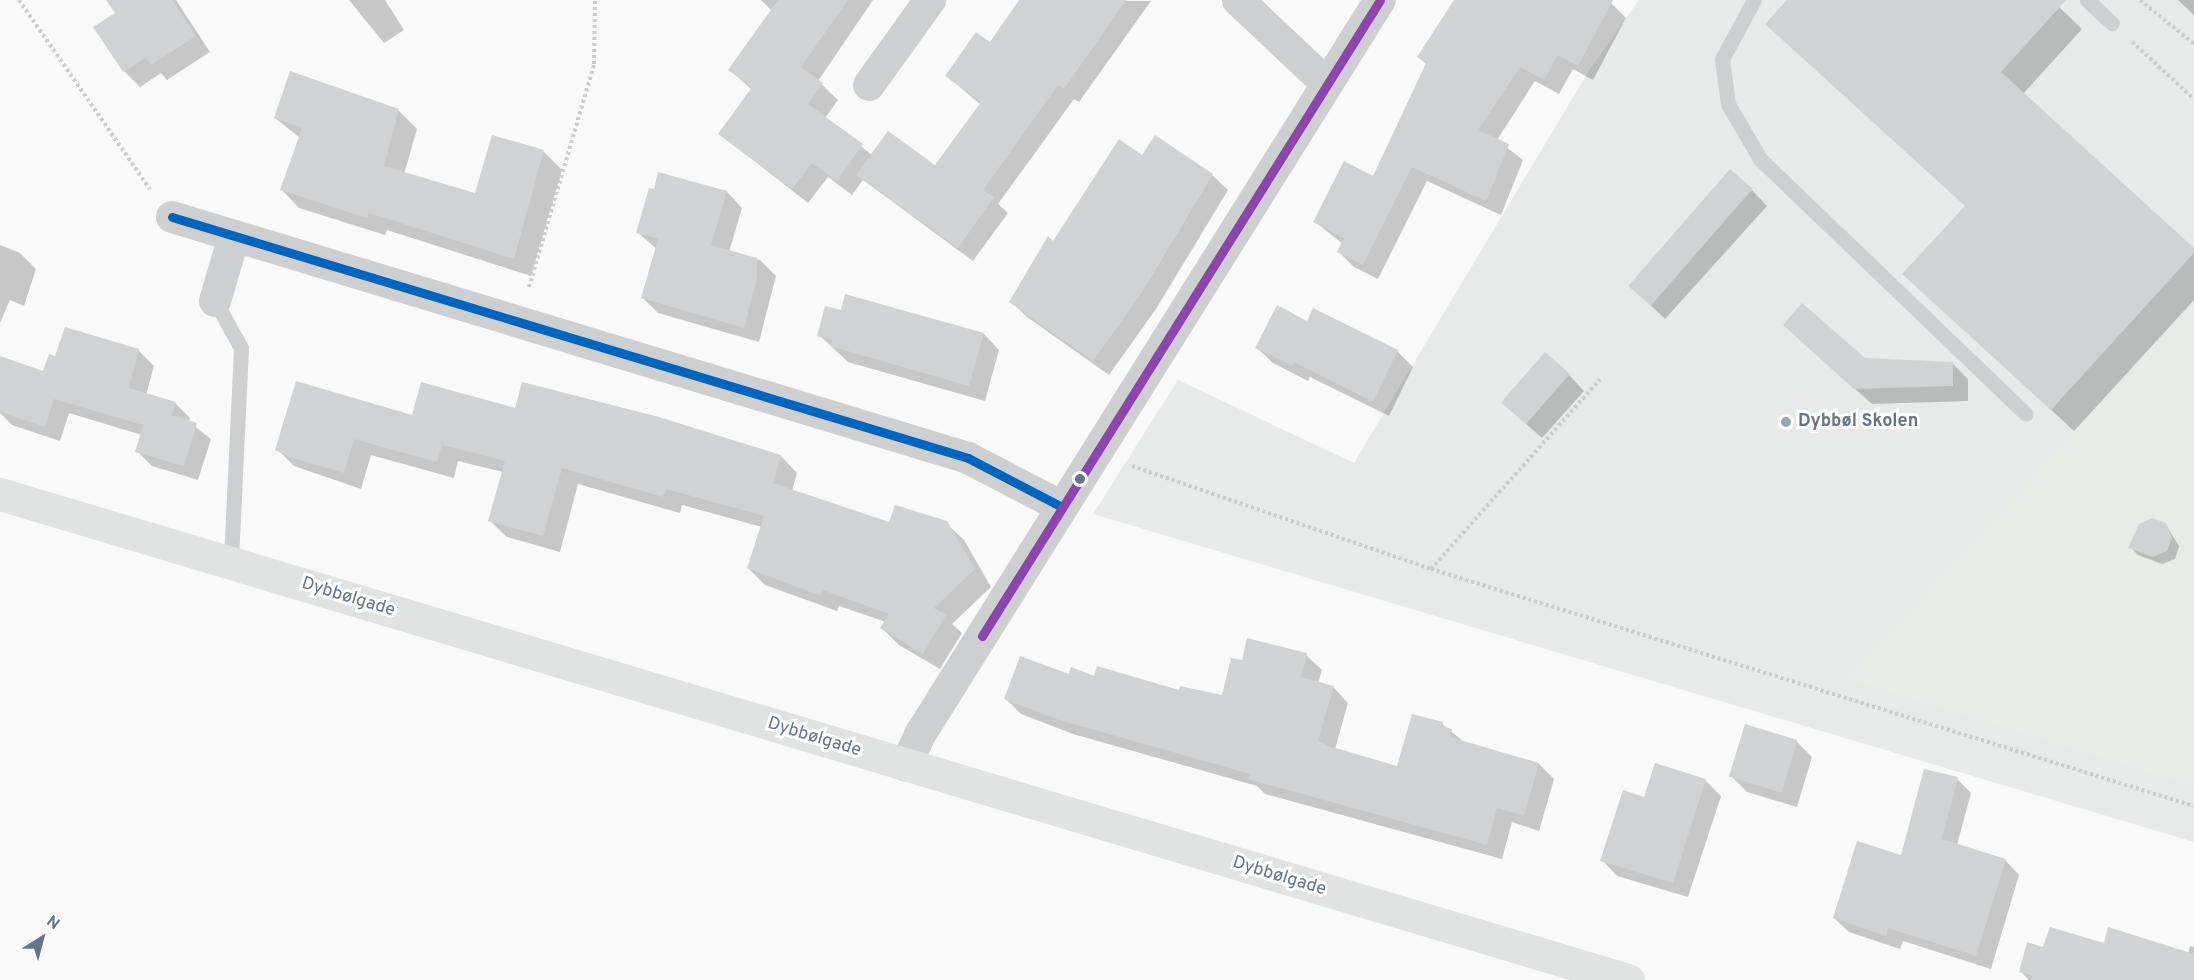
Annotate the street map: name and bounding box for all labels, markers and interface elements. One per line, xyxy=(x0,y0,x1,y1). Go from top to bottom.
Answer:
place label: Dybbøl Skolen xyxy=(1798,411,1918,433)
marker: Dybbøl Skolen xyxy=(1779,415,1793,429)
unlabelled marker xyxy=(1074,473,1086,485)
street label: Dybbølgade xyxy=(299,574,397,622)
street label: Dybbølgade xyxy=(765,714,863,762)
street label: Dybbølgade xyxy=(1230,853,1328,901)
north arrow xyxy=(12,908,72,968)
text: N xyxy=(42,912,63,935)

